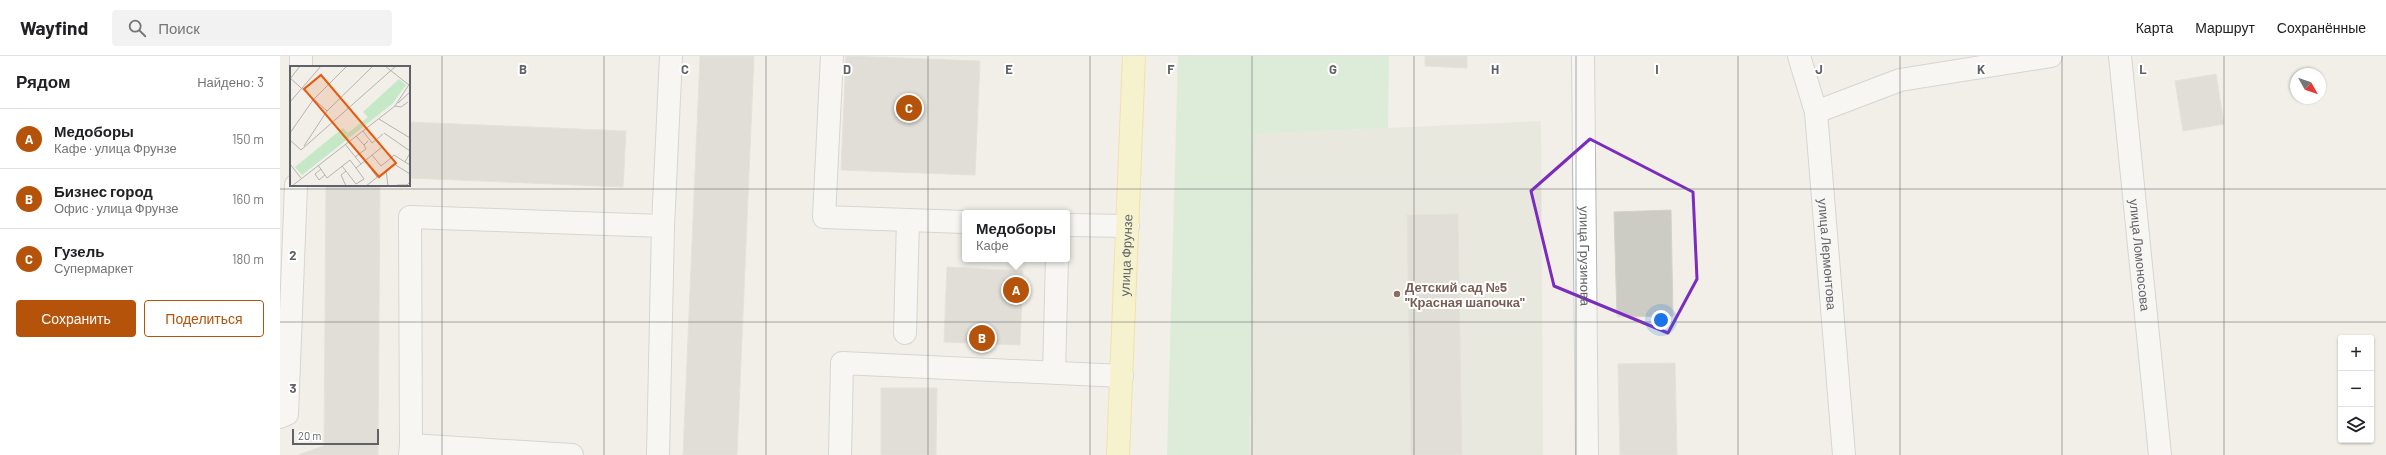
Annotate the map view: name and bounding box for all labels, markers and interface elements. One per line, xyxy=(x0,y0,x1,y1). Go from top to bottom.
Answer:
search box xyxy=(112,10,392,46)
text: Wayfind xyxy=(20,16,88,39)
icon: search xyxy=(126,17,148,39)
text: Поиск xyxy=(158,19,200,37)
text: Карта xyxy=(2136,19,2173,36)
text: Маршрут xyxy=(2195,19,2255,36)
text: Сохранённые xyxy=(2277,19,2366,36)
text: B xyxy=(519,61,527,77)
text: C xyxy=(681,61,689,77)
text: D xyxy=(843,61,851,77)
text: E xyxy=(1005,61,1013,77)
text: F xyxy=(1167,61,1175,77)
text: G xyxy=(1329,61,1337,77)
text: H xyxy=(1491,61,1499,77)
text: I xyxy=(1655,61,1659,77)
text: J xyxy=(1815,61,1823,77)
text: K xyxy=(1977,61,1985,77)
text: L xyxy=(2139,61,2147,77)
inset map xyxy=(290,66,410,186)
north arrow xyxy=(2290,68,2326,104)
text: Рядом xyxy=(16,71,71,91)
text: Найдено: 3 xyxy=(197,74,264,90)
pin: C xyxy=(896,93,922,123)
text: Медоборы xyxy=(54,122,134,140)
text: A xyxy=(25,131,33,147)
text: 150 m xyxy=(232,131,264,147)
text: Кафе · улица Фрунзе xyxy=(54,140,177,156)
text: Бизнес город xyxy=(54,182,153,200)
text: B xyxy=(25,191,33,207)
text: 160 m xyxy=(232,191,264,207)
street label: улица Лермонтова xyxy=(1815,198,1840,311)
street label: улица Ломоносова xyxy=(2126,198,2154,313)
text: Офис · улица Фрунзе xyxy=(54,200,179,216)
street label: улица Грузинова xyxy=(1577,206,1594,307)
popup xyxy=(962,210,1070,262)
street label: улица Фрунзе xyxy=(1116,214,1136,297)
text: Медоборы xyxy=(976,219,1056,237)
text: Кафе xyxy=(976,237,1009,253)
text: Гузель xyxy=(54,242,104,260)
text: 2 xyxy=(289,247,297,263)
text: C xyxy=(25,251,33,267)
text: 180 m xyxy=(232,251,264,267)
text: Супермаркет xyxy=(54,260,133,276)
pin: A xyxy=(1003,275,1029,305)
place label: Детский сад №5 "Красная шапочка" xyxy=(1405,279,1525,310)
marker: Детский сад №5 "Красная шапочка" xyxy=(1392,289,1402,299)
button: Сохранить xyxy=(16,300,136,337)
button: Поделиться xyxy=(144,300,264,337)
your location xyxy=(1651,310,1671,330)
pin: B xyxy=(969,323,995,353)
map controls xyxy=(2338,335,2374,443)
button: + xyxy=(2338,335,2374,371)
button: − xyxy=(2338,371,2374,407)
text: 3 xyxy=(289,380,297,396)
button: layers xyxy=(2338,407,2374,443)
scale bar xyxy=(292,427,379,446)
text: 20 m xyxy=(298,429,321,442)

